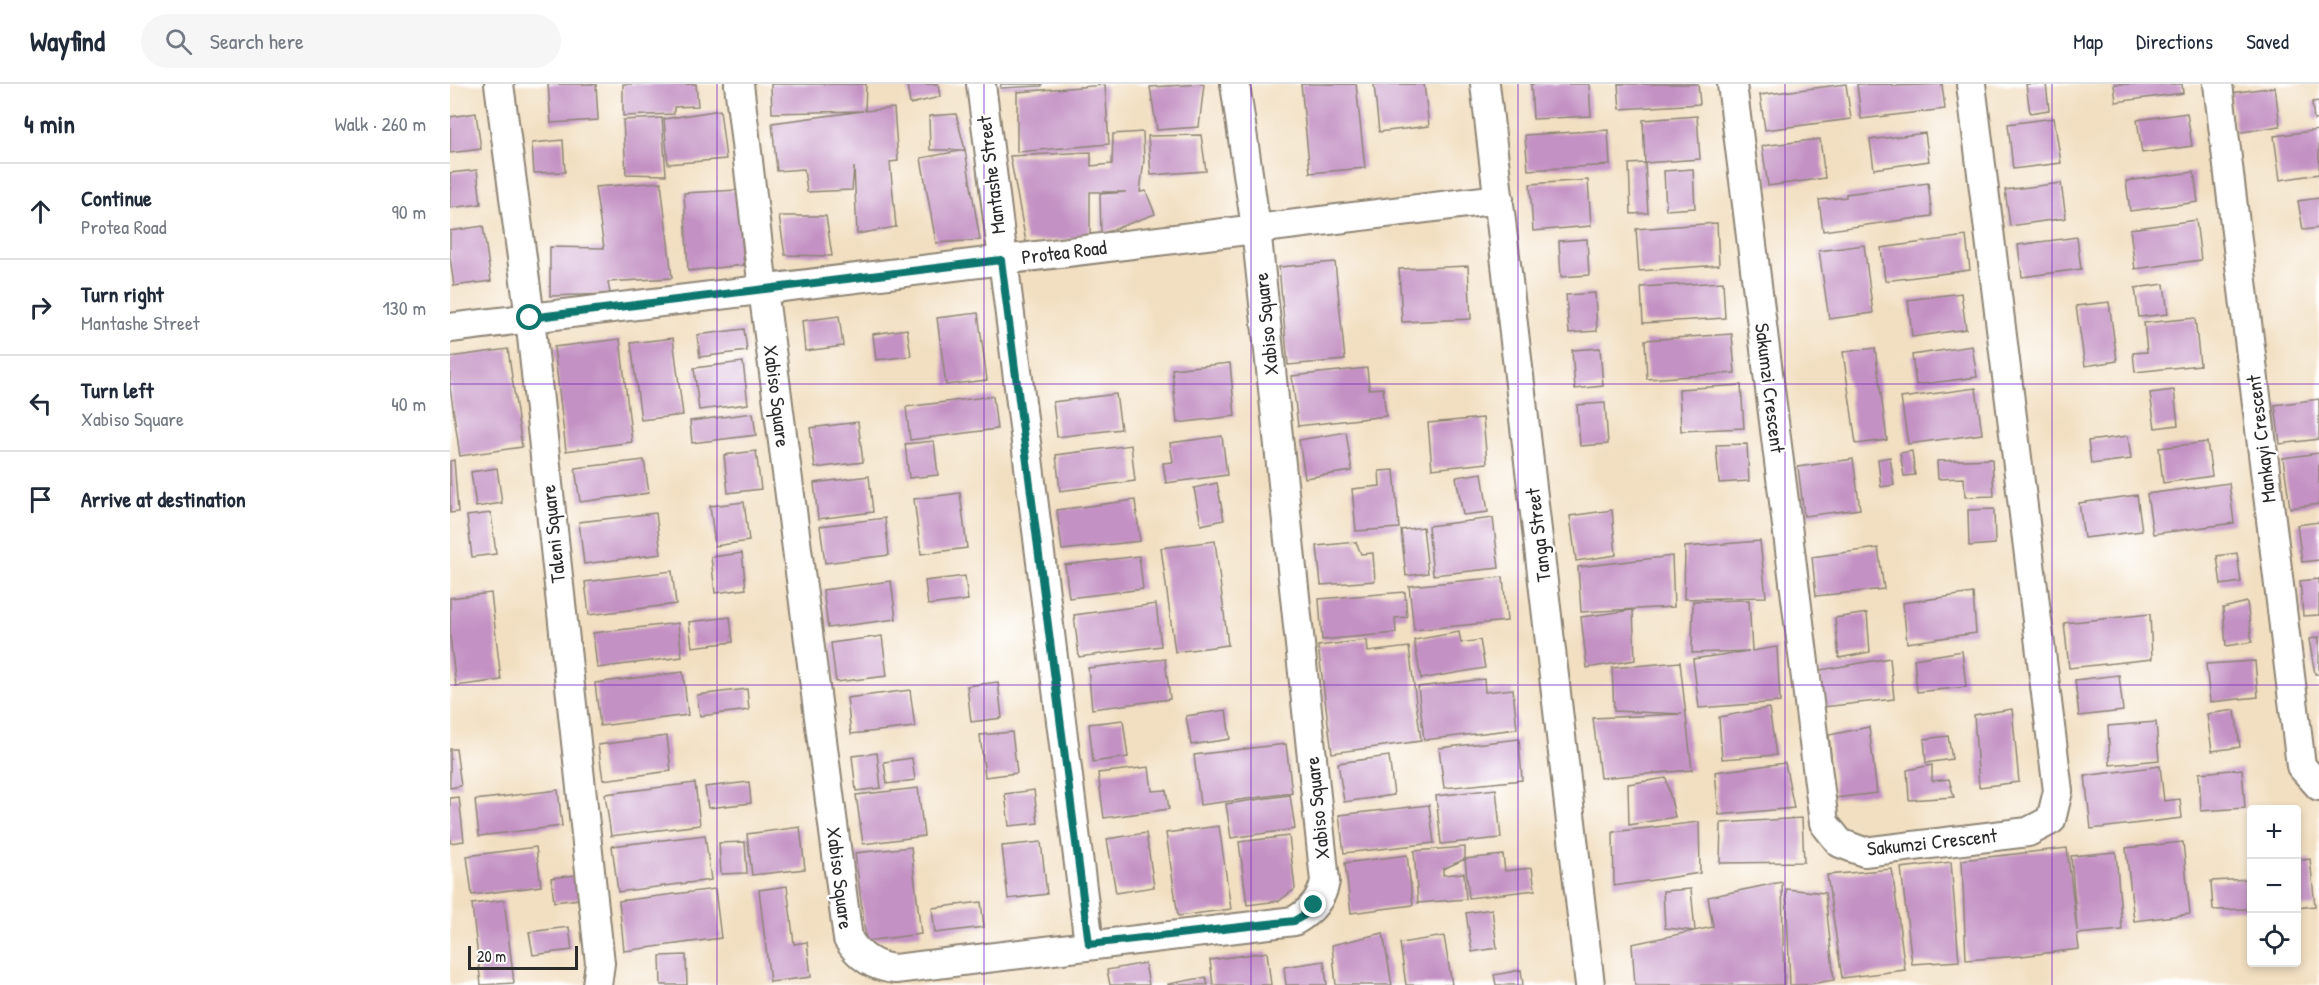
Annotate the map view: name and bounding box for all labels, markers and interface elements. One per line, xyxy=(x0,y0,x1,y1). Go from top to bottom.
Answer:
search box xyxy=(141,14,561,68)
text: Wayfind xyxy=(30,22,105,60)
icon: search xyxy=(162,25,195,58)
text: Search here xyxy=(210,26,304,56)
text: Map xyxy=(2073,27,2103,56)
text: Directions xyxy=(2136,27,2213,56)
text: Saved xyxy=(2246,27,2289,56)
text: 4 min xyxy=(24,106,75,141)
text: Walk · 260 m xyxy=(335,110,426,137)
street label: Mantashe Street xyxy=(970,113,1011,236)
text: Continue xyxy=(81,183,152,213)
icon: ahead xyxy=(24,195,57,228)
text: 90 m xyxy=(392,198,426,225)
text: Protea Road xyxy=(81,213,166,240)
street label: Protea Road xyxy=(1020,233,1108,270)
street label: Xabiso Square xyxy=(1247,271,1284,377)
text: Turn right xyxy=(81,279,164,309)
icon: right xyxy=(24,291,57,324)
text: 130 m xyxy=(383,294,426,321)
route start xyxy=(516,304,542,330)
text: Mantashe Street xyxy=(81,309,200,336)
street label: Sakumzi Crescent xyxy=(1749,322,1792,455)
street label: Xabiso Square xyxy=(758,343,797,449)
street label: Mankayi Crescent xyxy=(2239,373,2282,504)
text: Turn left xyxy=(81,375,154,405)
icon: left xyxy=(24,387,57,420)
text: 40 m xyxy=(391,390,426,417)
text: Xabiso Square xyxy=(81,405,184,432)
icon: arrive xyxy=(24,483,57,516)
text: Arrive at destination xyxy=(81,484,246,514)
street label: Taleni Square xyxy=(534,484,571,584)
street label: Tanga Street xyxy=(1518,486,1557,583)
street label: Xabiso Square xyxy=(1298,755,1335,861)
map controls xyxy=(2247,805,2301,967)
button: + xyxy=(2247,805,2301,859)
street label: Sakumzi Crescent xyxy=(1866,821,1999,862)
street label: Xabiso Square xyxy=(821,825,860,931)
button: − xyxy=(2247,859,2301,913)
route end xyxy=(1300,891,1326,917)
button: locate xyxy=(2247,913,2301,967)
scale bar xyxy=(468,943,578,970)
text: 20 m xyxy=(477,945,506,967)

